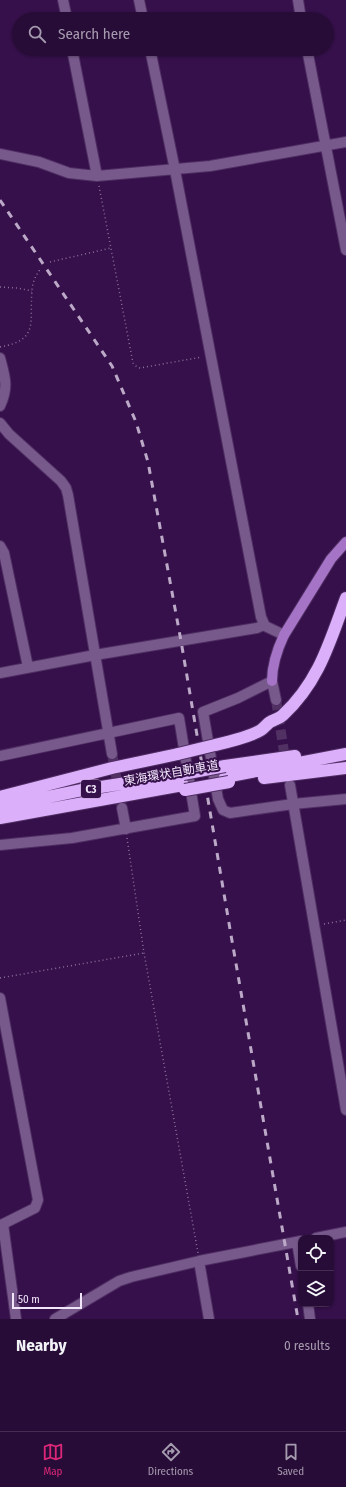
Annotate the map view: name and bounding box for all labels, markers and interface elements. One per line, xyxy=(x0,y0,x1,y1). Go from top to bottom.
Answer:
search box xyxy=(12,12,334,56)
icon: search xyxy=(26,23,48,45)
text: Search here xyxy=(58,25,130,43)
street label: 東海環状自動車道 xyxy=(123,758,219,788)
road number: C3 xyxy=(81,780,101,798)
map controls xyxy=(298,1235,334,1307)
button: locate xyxy=(298,1235,334,1271)
button: layers xyxy=(298,1271,334,1307)
scale bar xyxy=(12,1291,82,1310)
text: 50 m xyxy=(18,1293,40,1306)
text: Nearby xyxy=(16,1335,67,1356)
text: 0 results xyxy=(284,1338,330,1353)
tab: Map xyxy=(42,1441,64,1478)
tab: Directions xyxy=(148,1441,193,1478)
tab: Saved xyxy=(277,1441,304,1478)

